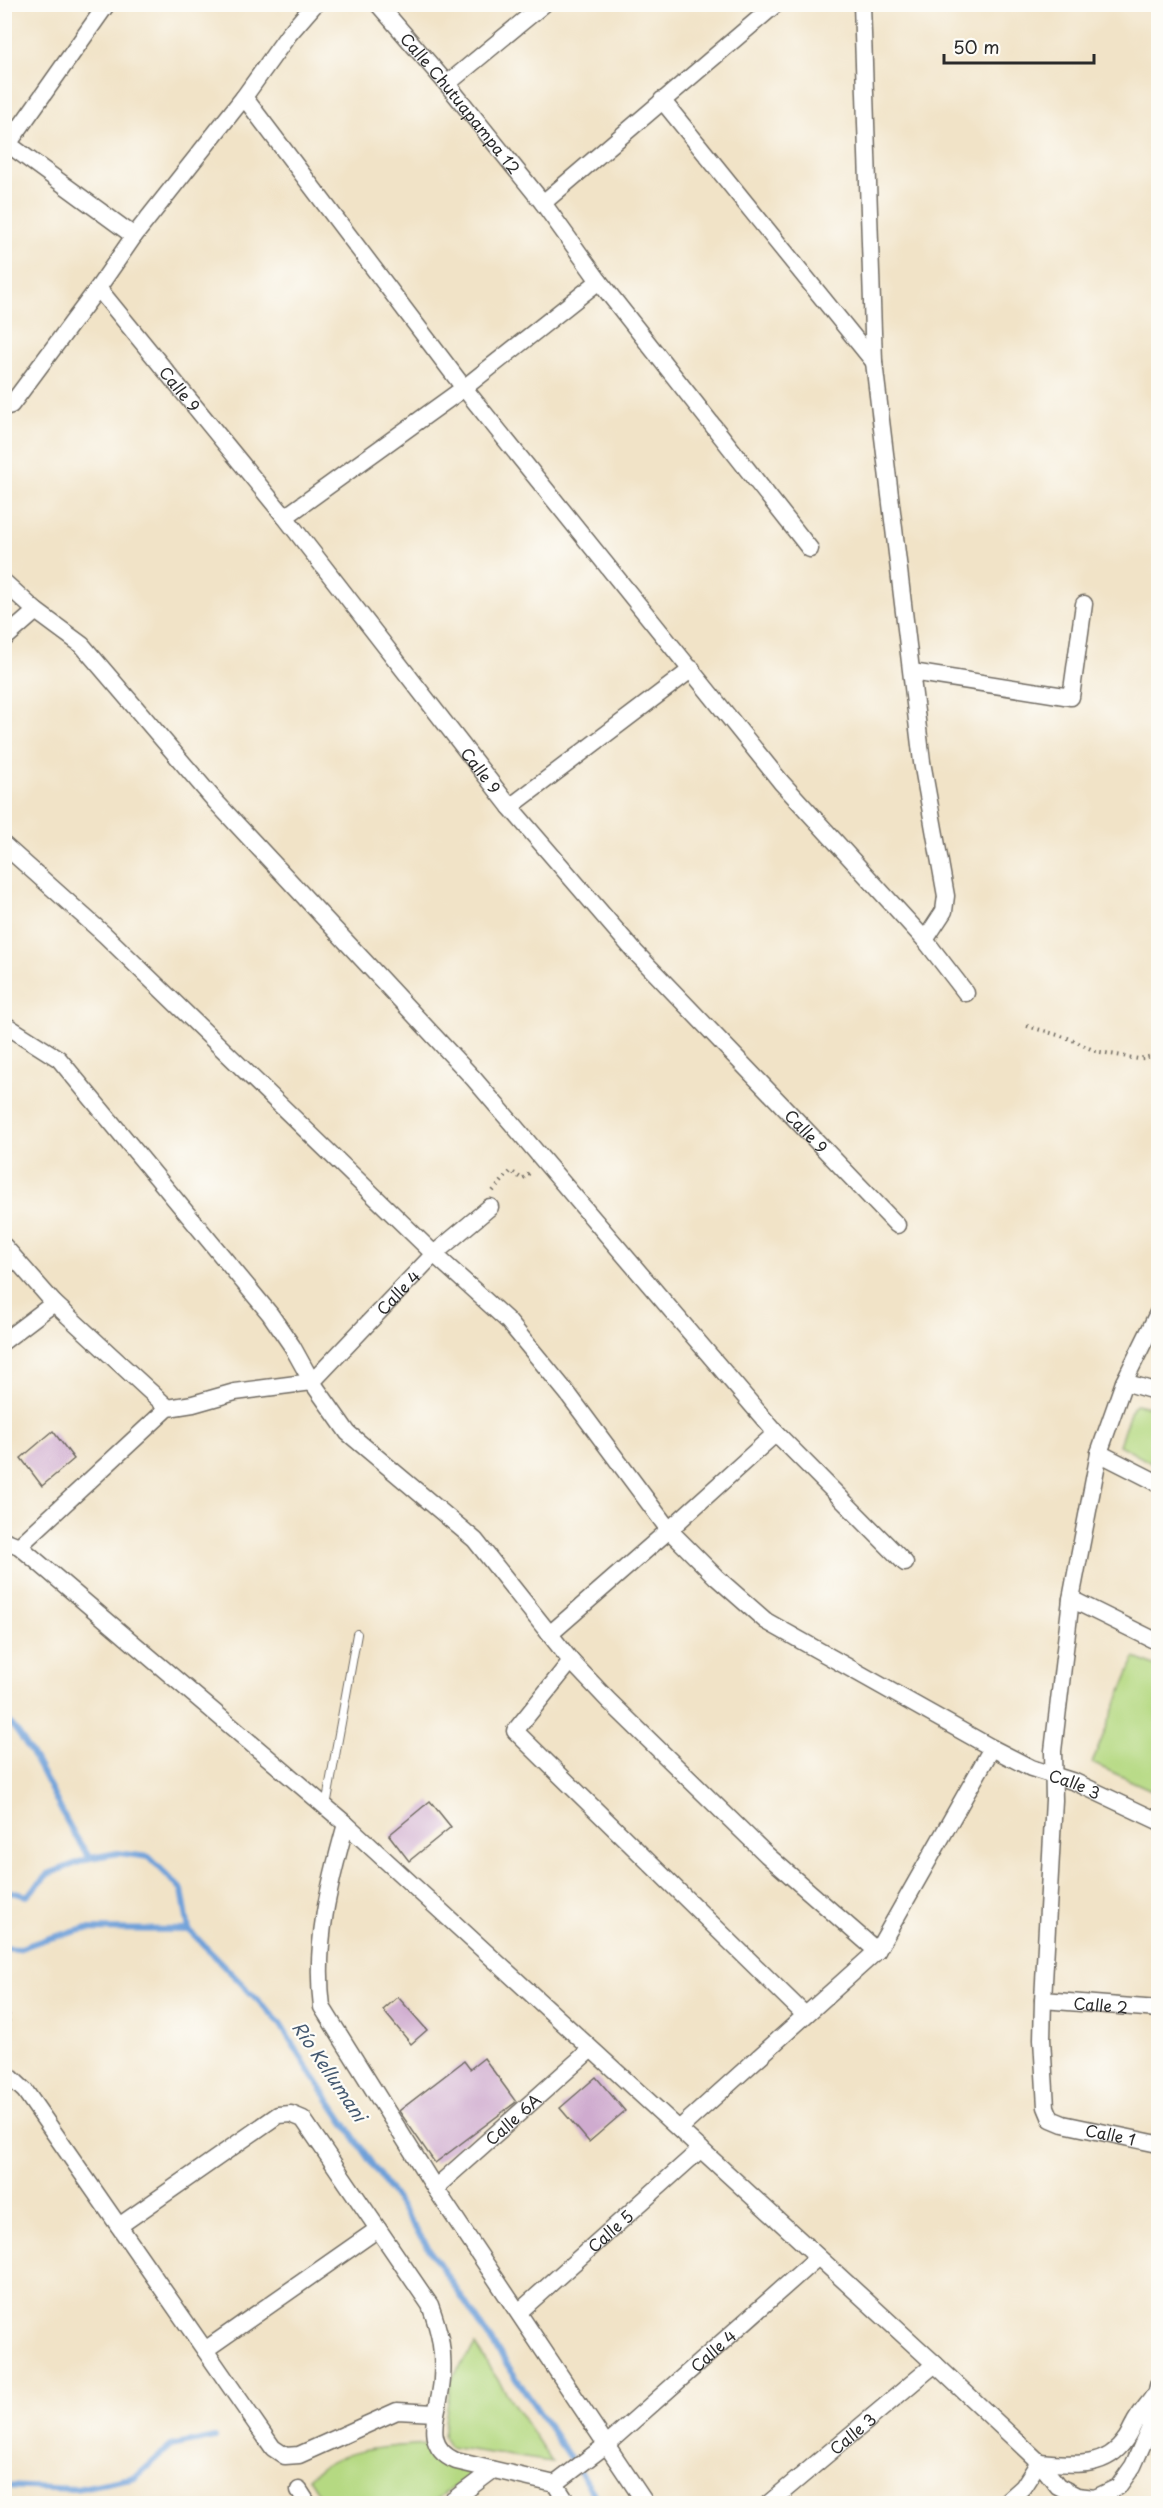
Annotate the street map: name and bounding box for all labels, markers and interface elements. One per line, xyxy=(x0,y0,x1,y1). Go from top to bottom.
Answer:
street label: Calle Chutuapampa 12 xyxy=(395,27,527,179)
scale bar xyxy=(944,27,1094,65)
text: 50 m xyxy=(953,33,1000,60)
street label: Calle 9 xyxy=(154,361,206,417)
street label: Calle 9 xyxy=(456,742,507,798)
street label: Calle 9 xyxy=(780,1103,834,1158)
street label: Calle 4 xyxy=(370,1264,425,1320)
street label: Calle 3 xyxy=(1046,1762,1105,1805)
street label: Calle 2 xyxy=(1073,1990,1129,2019)
water label: Río Kellumani xyxy=(286,2015,375,2129)
street label: Calle 6A xyxy=(479,2087,546,2150)
street label: Calle 1 xyxy=(1083,2117,1138,2151)
street label: Calle 5 xyxy=(582,2204,638,2258)
street label: Calle 4 xyxy=(685,2323,741,2377)
street label: Calle 3 xyxy=(824,2407,881,2460)

